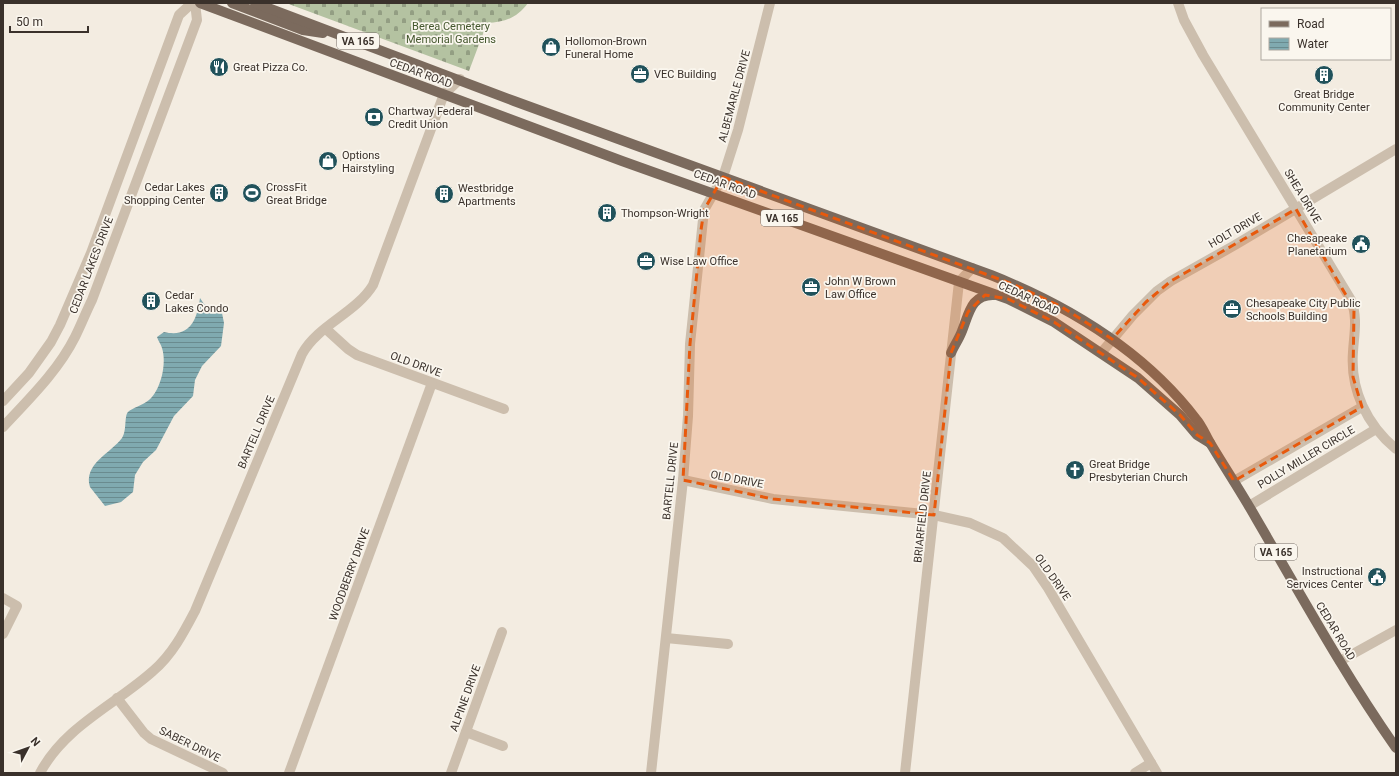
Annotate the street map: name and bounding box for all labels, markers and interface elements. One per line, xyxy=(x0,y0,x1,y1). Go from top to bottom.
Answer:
scale bar xyxy=(10,8,88,34)
legend xyxy=(1261,8,1391,60)
text: 50 m xyxy=(16,15,43,29)
text: Road xyxy=(1297,17,1325,31)
park label: Berea Cemetery Memorial Gardens xyxy=(406,20,496,46)
road number: VA 165 xyxy=(337,33,379,49)
place label: Hollomon-Brown Funeral Home xyxy=(565,35,647,61)
shop icon: Hollomon-Brown Funeral Home xyxy=(540,36,562,58)
text: Water xyxy=(1297,37,1328,51)
street label: ALBEMARLE DRIVE xyxy=(716,49,753,144)
restaurant icon: Great Pizza Co. xyxy=(208,56,230,78)
street label: CEDAR ROAD xyxy=(388,56,454,91)
place label: Great Pizza Co. xyxy=(233,61,308,74)
office icon: VEC Building xyxy=(629,63,651,85)
building icon: Great Bridge Community Center xyxy=(1313,64,1335,86)
place label: VEC Building xyxy=(654,68,717,81)
place label: Great Bridge Community Center xyxy=(1278,88,1370,114)
place label: Chartway Federal Credit Union xyxy=(388,105,473,131)
bank icon: Chartway Federal Credit Union xyxy=(363,106,385,128)
place label: Options Hairstyling xyxy=(342,149,394,175)
shop icon: Options Hairstyling xyxy=(317,150,339,172)
street label: CEDAR ROAD xyxy=(692,167,758,202)
street label: SHEA DRIVE xyxy=(1281,167,1324,226)
place label: Cedar Lakes Shopping Center xyxy=(124,181,205,207)
place label: CrossFit Great Bridge xyxy=(266,181,327,207)
building icon: Cedar Lakes Shopping Center xyxy=(208,182,230,204)
sports icon: CrossFit Great Bridge xyxy=(241,182,263,204)
place label: Westbridge Apartments xyxy=(458,182,516,208)
building icon: Westbridge Apartments xyxy=(433,183,455,205)
building icon: Thompson-Wright xyxy=(596,202,618,224)
place label: Thompson-Wright xyxy=(621,207,709,220)
road number: VA 165 xyxy=(761,210,803,226)
street label: HOLT DRIVE xyxy=(1206,210,1264,251)
street label: CEDAR LAKES DRIVE xyxy=(67,215,116,316)
place label: Chesapeake Planetarium xyxy=(1287,232,1347,258)
public building icon: Chesapeake Planetarium xyxy=(1350,233,1372,255)
office icon: Wise Law Office xyxy=(635,250,657,272)
place label: Wise Law Office xyxy=(660,255,738,268)
place label: John W Brown Law Office xyxy=(825,275,896,301)
office icon: John W Brown Law Office xyxy=(800,276,822,298)
street label: CEDAR ROAD xyxy=(996,279,1061,318)
place label: Cedar Lakes Condo xyxy=(165,289,229,315)
building icon: Cedar Lakes Condo xyxy=(140,290,162,312)
place label: Chesapeake City Public Schools Building xyxy=(1246,297,1361,323)
office icon: Chesapeake City Public Schools Building xyxy=(1221,298,1243,320)
street label: OLD DRIVE xyxy=(388,349,443,380)
street label: BARTELL DRIVE xyxy=(235,394,278,471)
street label: POLLY MILLER CIRCLE xyxy=(1255,423,1357,492)
street label: BARTELL DRIVE xyxy=(660,442,681,521)
place label: Great Bridge Presbyterian Church xyxy=(1089,458,1188,484)
church icon: Great Bridge Presbyterian Church xyxy=(1064,459,1086,481)
street label: OLD DRIVE xyxy=(709,468,764,491)
street label: BRIARFIELD DRIVE xyxy=(911,471,934,564)
street label: WOODBERRY DRIVE xyxy=(327,526,372,622)
road number: VA 165 xyxy=(1255,544,1297,560)
street label: OLD DRIVE xyxy=(1032,552,1073,603)
place label: Instructional Services Center xyxy=(1287,565,1363,591)
public building icon: Instructional Services Center xyxy=(1366,566,1388,588)
street label: CEDAR ROAD xyxy=(1313,600,1358,663)
street label: ALPINE DRIVE xyxy=(447,663,484,733)
street label: SABER DRIVE xyxy=(157,724,223,765)
north arrow xyxy=(8,728,48,768)
text: N xyxy=(28,735,43,749)

